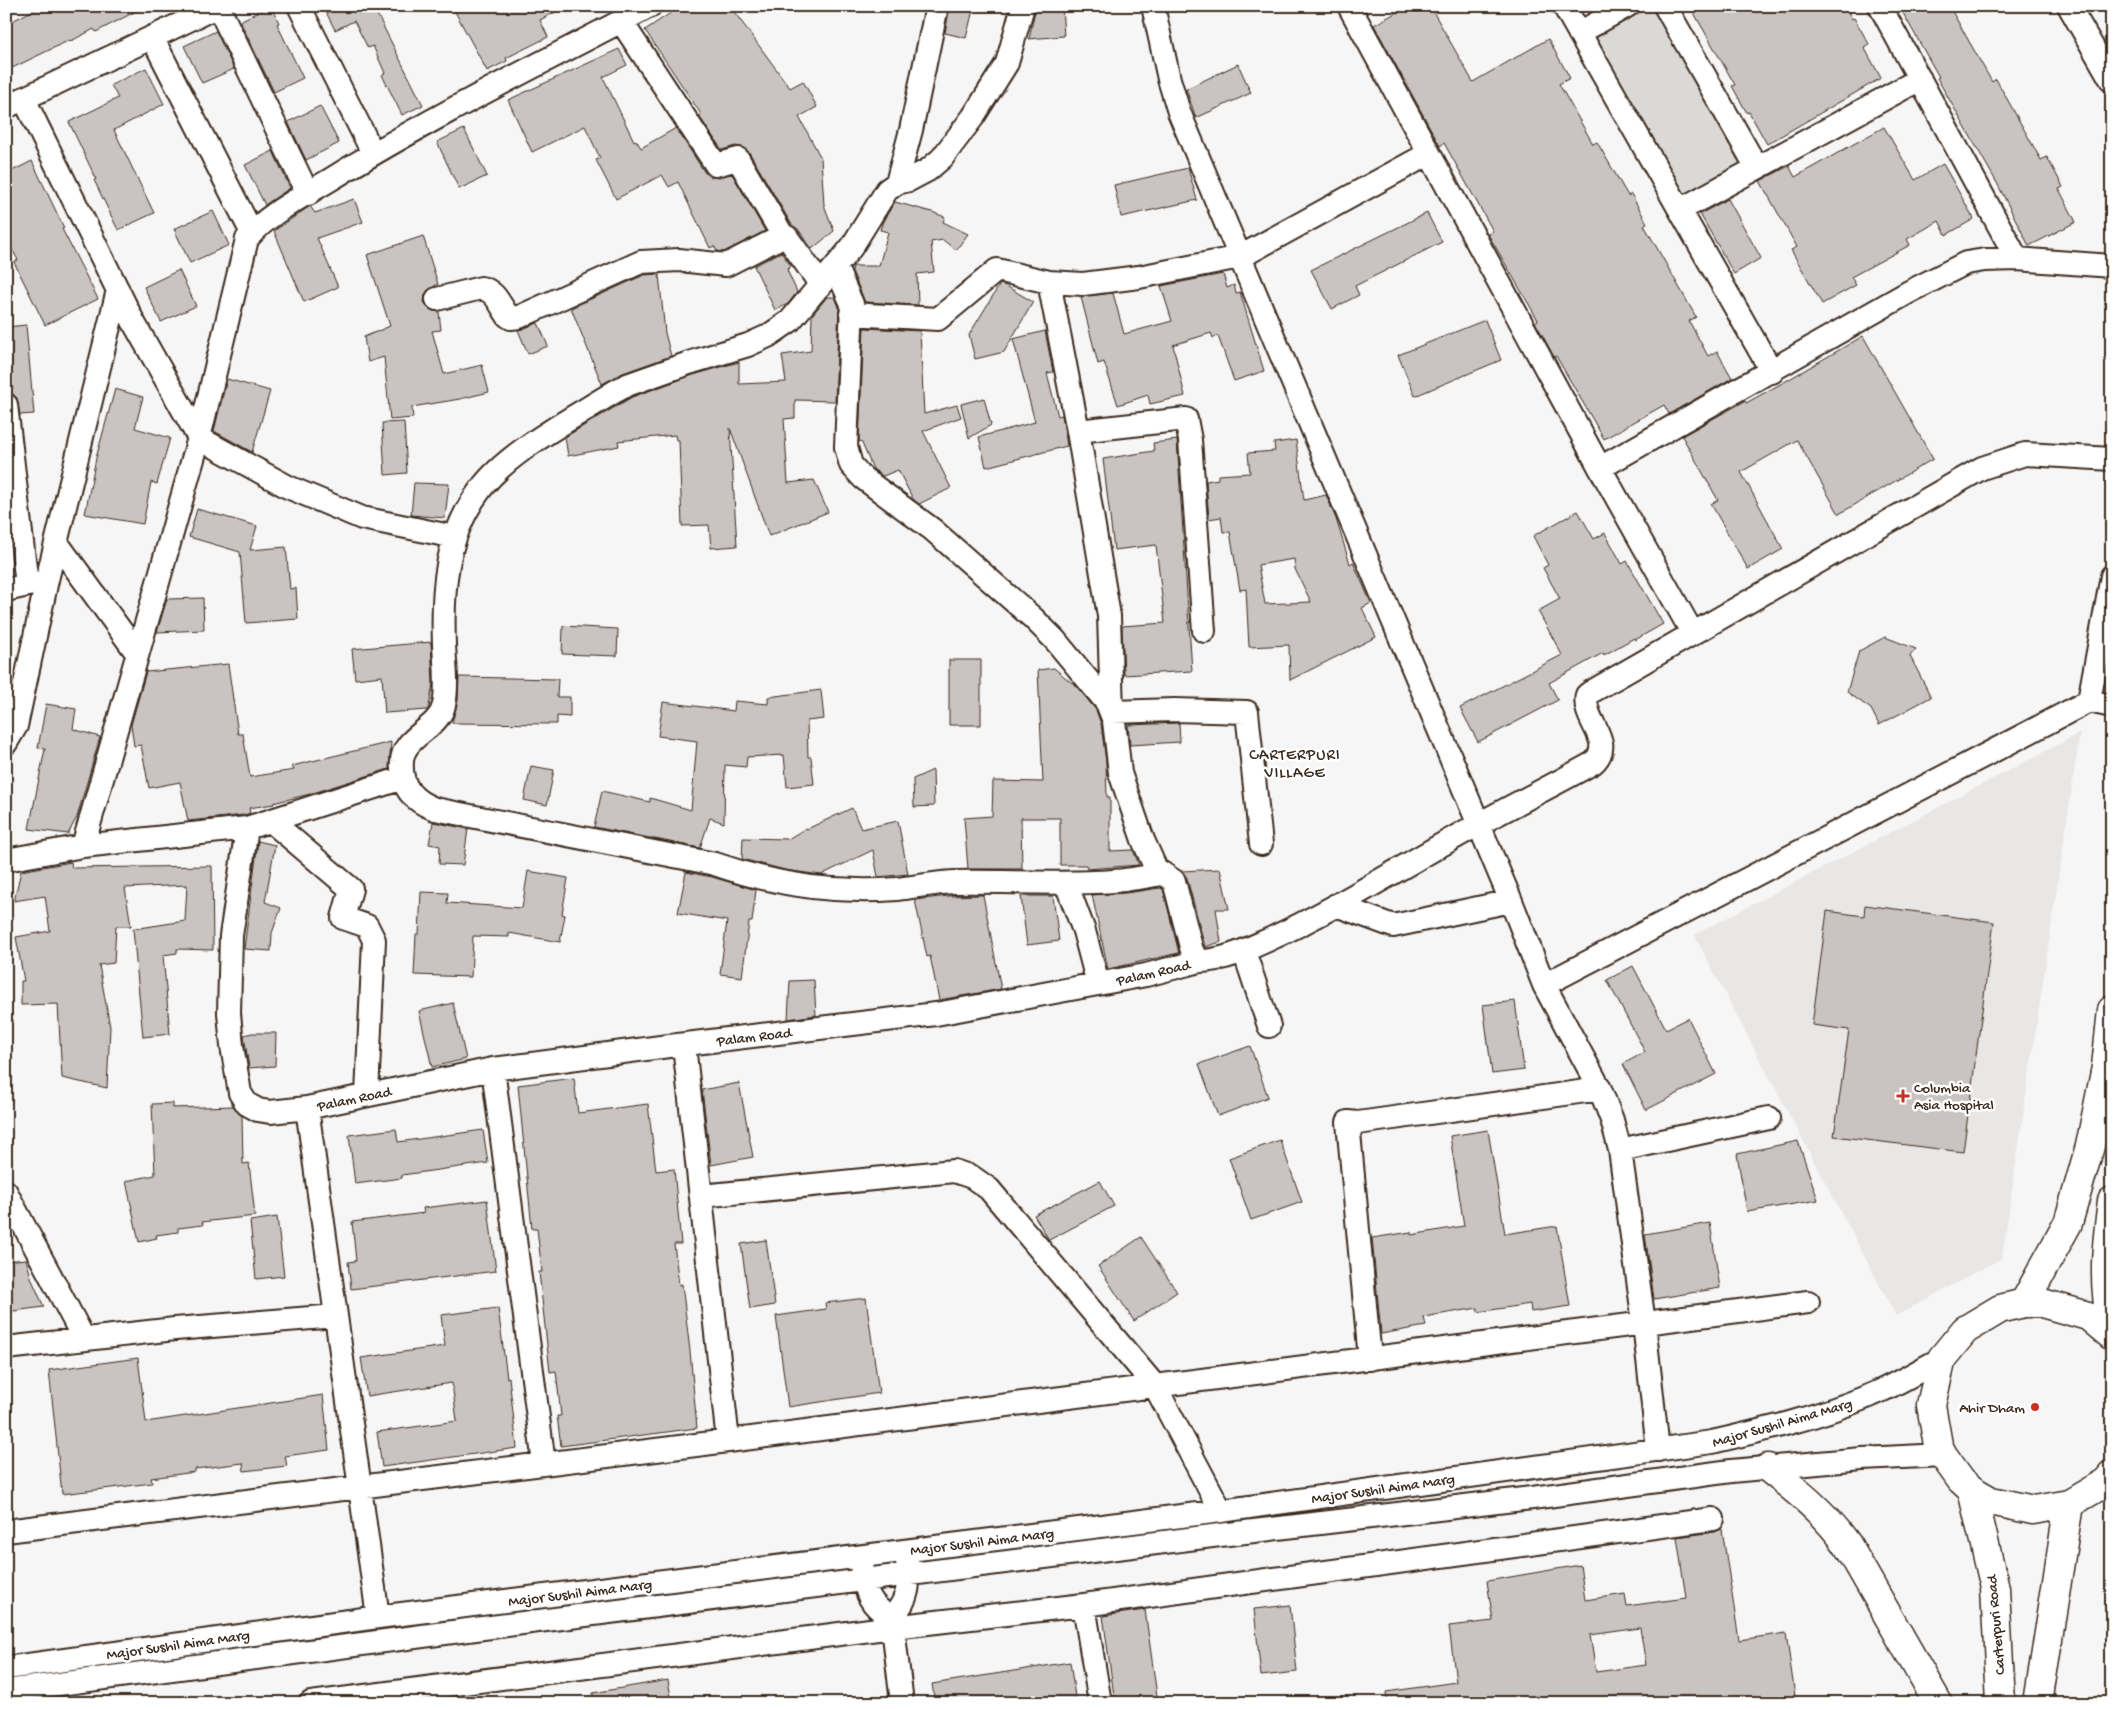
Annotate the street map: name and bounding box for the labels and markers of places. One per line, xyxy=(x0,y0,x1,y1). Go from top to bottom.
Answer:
place label: Columbia Asia Hospital xyxy=(1914,1080,1994,1115)
marker: Columbia Asia Hospital xyxy=(1896,1089,1910,1103)
place label: Ahir Dham xyxy=(1959,1400,2025,1418)
marker: Ahir Dham xyxy=(2029,1401,2041,1413)

